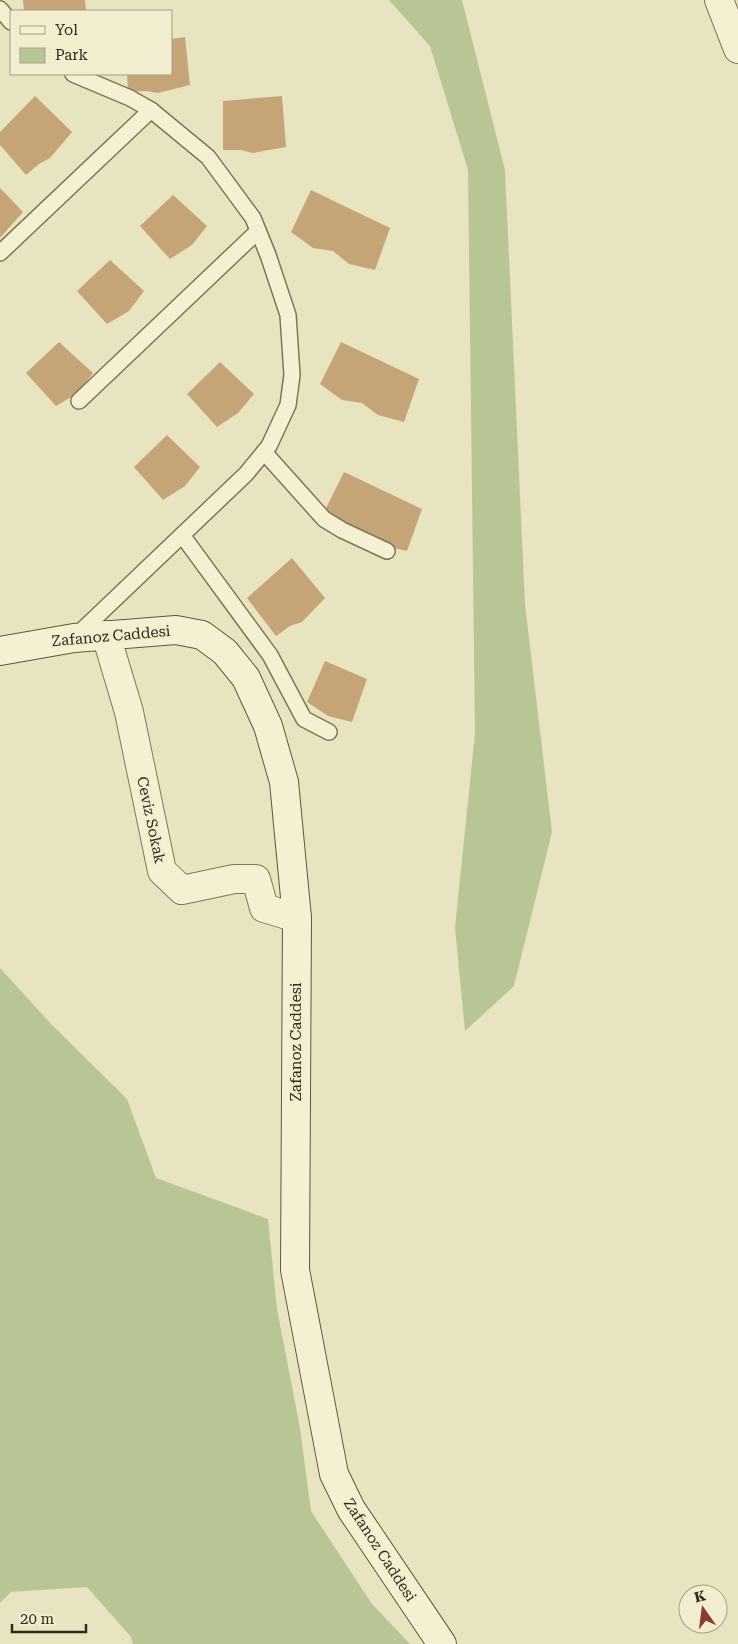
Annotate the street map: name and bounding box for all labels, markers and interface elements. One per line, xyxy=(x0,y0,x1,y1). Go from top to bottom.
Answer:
legend xyxy=(10,10,172,75)
text: Yol xyxy=(55,21,78,39)
text: Park xyxy=(55,46,89,64)
street label: Zafanoz Caddesi xyxy=(51,622,171,650)
street label: Ceviz Sokak xyxy=(133,775,169,866)
street label: Zafanoz Caddesi xyxy=(287,982,305,1102)
street label: Zafanoz Caddesi xyxy=(340,1495,420,1605)
north arrow xyxy=(678,1584,728,1634)
text: K xyxy=(693,1587,707,1605)
scale bar xyxy=(12,1602,86,1634)
text: 20 m xyxy=(20,1610,55,1628)

